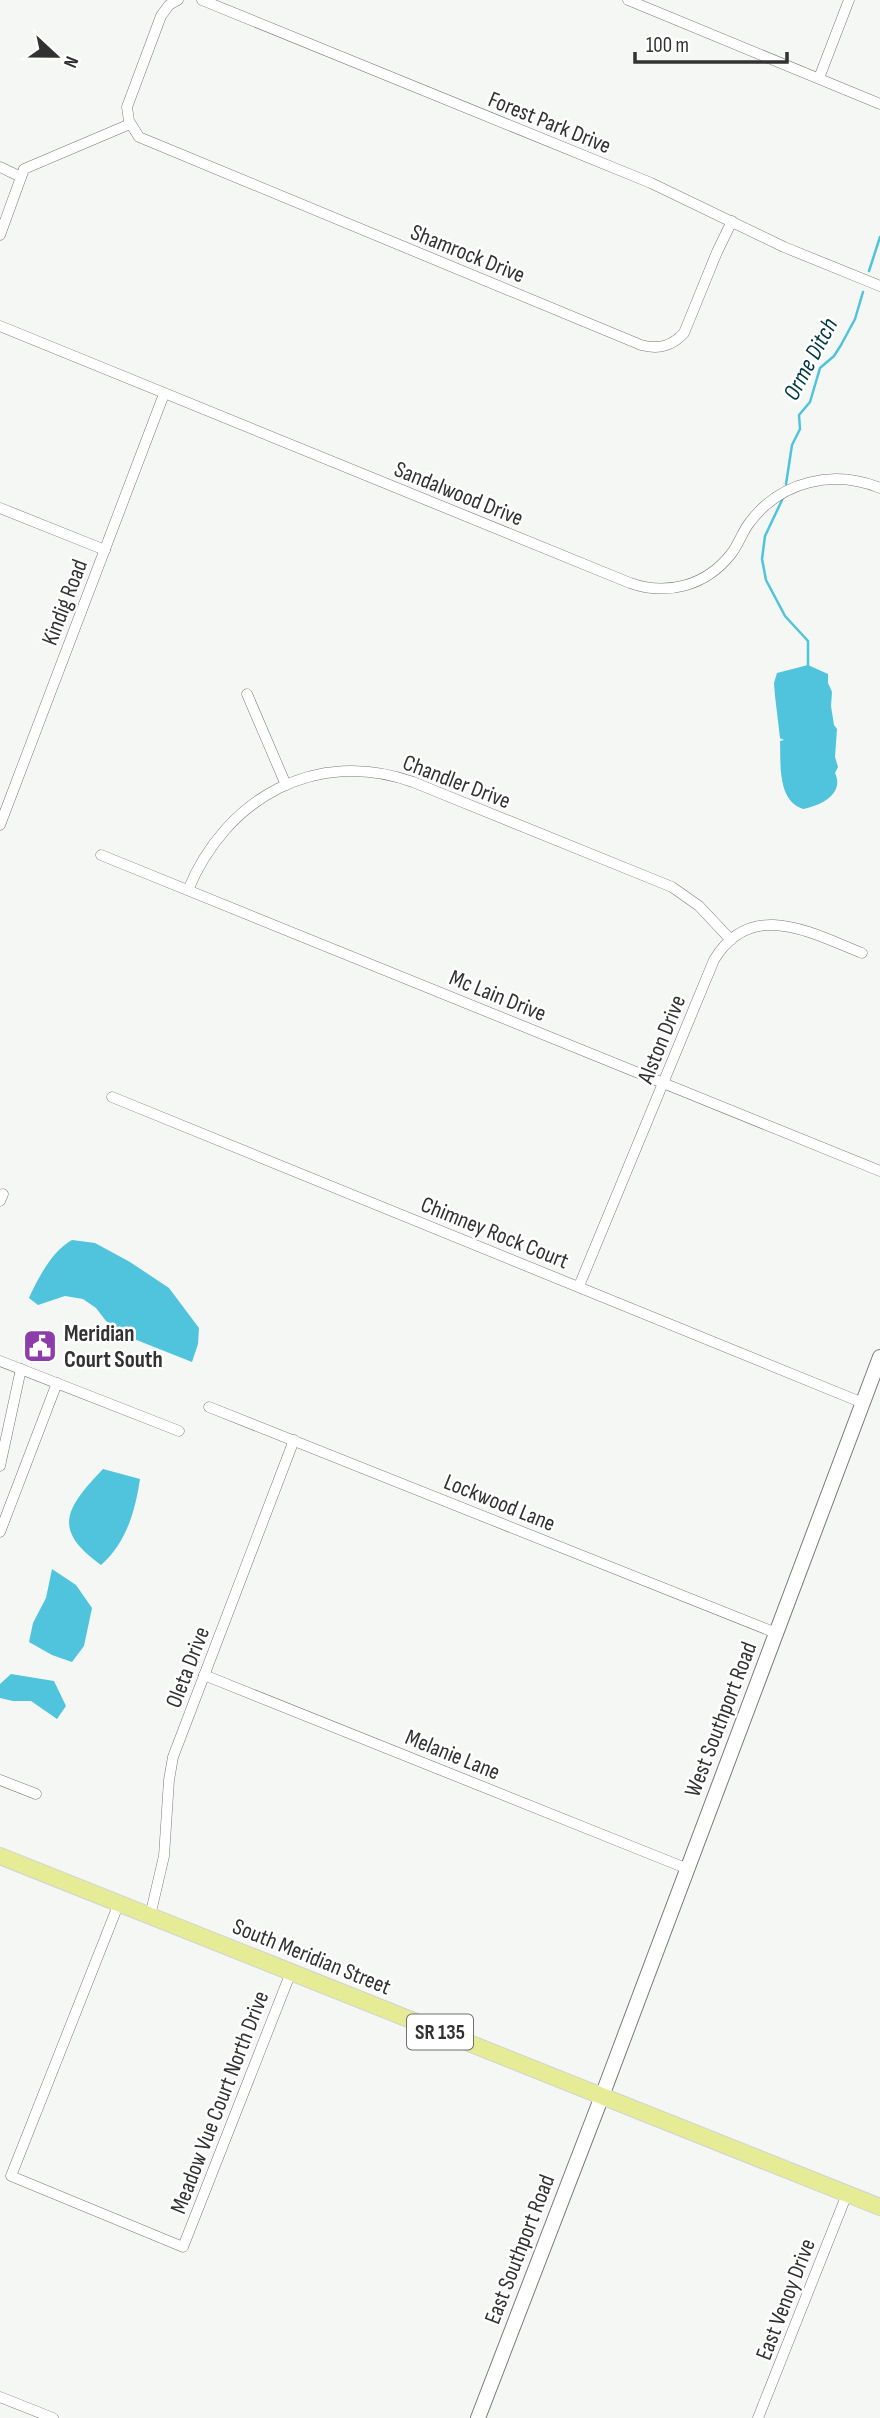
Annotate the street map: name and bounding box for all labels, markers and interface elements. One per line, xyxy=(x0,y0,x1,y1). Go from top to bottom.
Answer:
north arrow xyxy=(21,21,91,91)
scale bar xyxy=(635,21,787,65)
text: 100 m xyxy=(646,33,689,58)
text: N xyxy=(58,53,83,71)
street label: Forest Park Drive xyxy=(484,86,615,160)
street label: Shamrock Drive xyxy=(406,218,529,290)
water label: Orme Ditch xyxy=(777,313,844,405)
street label: Sandalwood Drive xyxy=(390,455,527,532)
street label: Kindig Road xyxy=(36,556,94,649)
street label: Chandler Drive xyxy=(399,749,515,815)
street label: Mc Lain Drive xyxy=(445,964,550,1028)
street label: Alston Drive xyxy=(631,991,692,1089)
street label: Chimney Rock Court xyxy=(417,1191,573,1275)
place label: Meridian Court South xyxy=(64,1320,163,1374)
public building icon: Meridian Court South xyxy=(21,1327,59,1365)
street label: Lockwood Lane xyxy=(440,1468,559,1538)
street label: Oleta Drive xyxy=(160,1623,216,1712)
street label: West Southport Road xyxy=(679,1638,763,1801)
street label: Melanie Lane xyxy=(401,1723,504,1787)
street label: South Meridian Street xyxy=(228,1912,395,2001)
street label: Meadow Vue Court North Drive xyxy=(165,1987,275,2218)
road number: SR 135 xyxy=(407,2014,473,2050)
street label: East Southport Road xyxy=(479,2171,561,2328)
street label: East Venoy Drive xyxy=(750,2235,822,2364)

